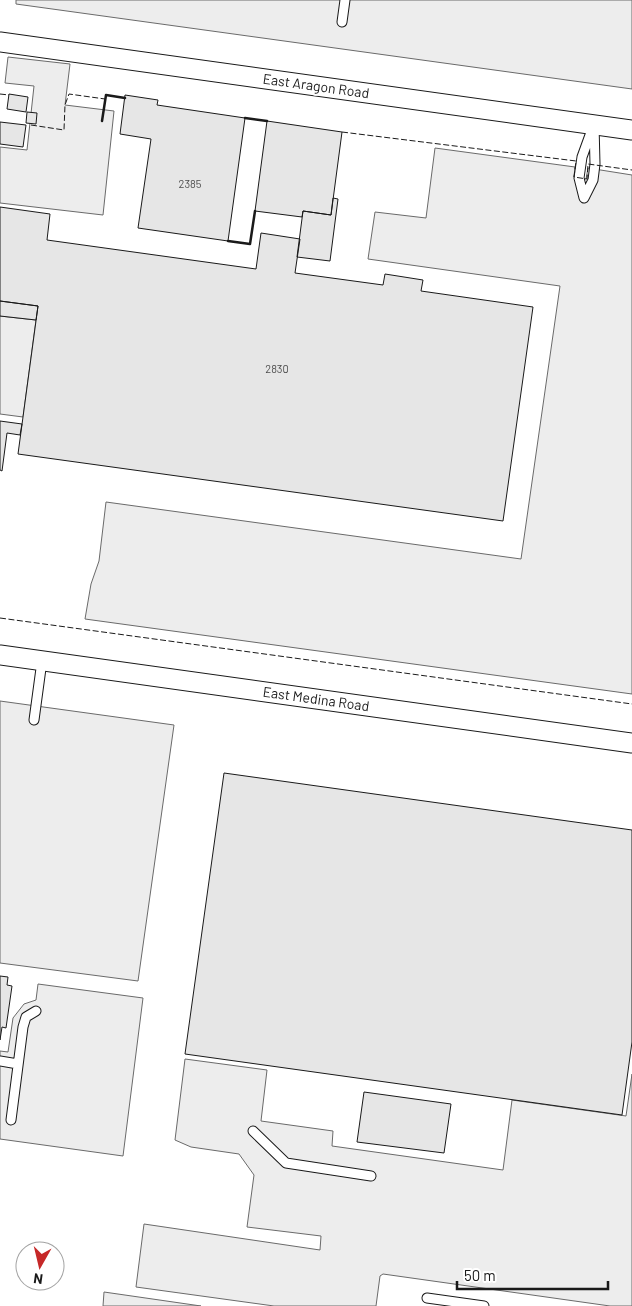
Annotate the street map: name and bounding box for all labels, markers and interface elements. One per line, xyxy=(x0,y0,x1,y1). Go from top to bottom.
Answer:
street label: East Aragon Road xyxy=(262,70,370,101)
house number: 2385 xyxy=(179,177,202,190)
house number: 2830 xyxy=(265,362,289,375)
street label: East Medina Road xyxy=(262,683,370,714)
north arrow xyxy=(15,1241,65,1291)
scale bar xyxy=(457,1258,608,1290)
text: 50 m xyxy=(464,1266,496,1284)
text: N xyxy=(32,1270,44,1288)

